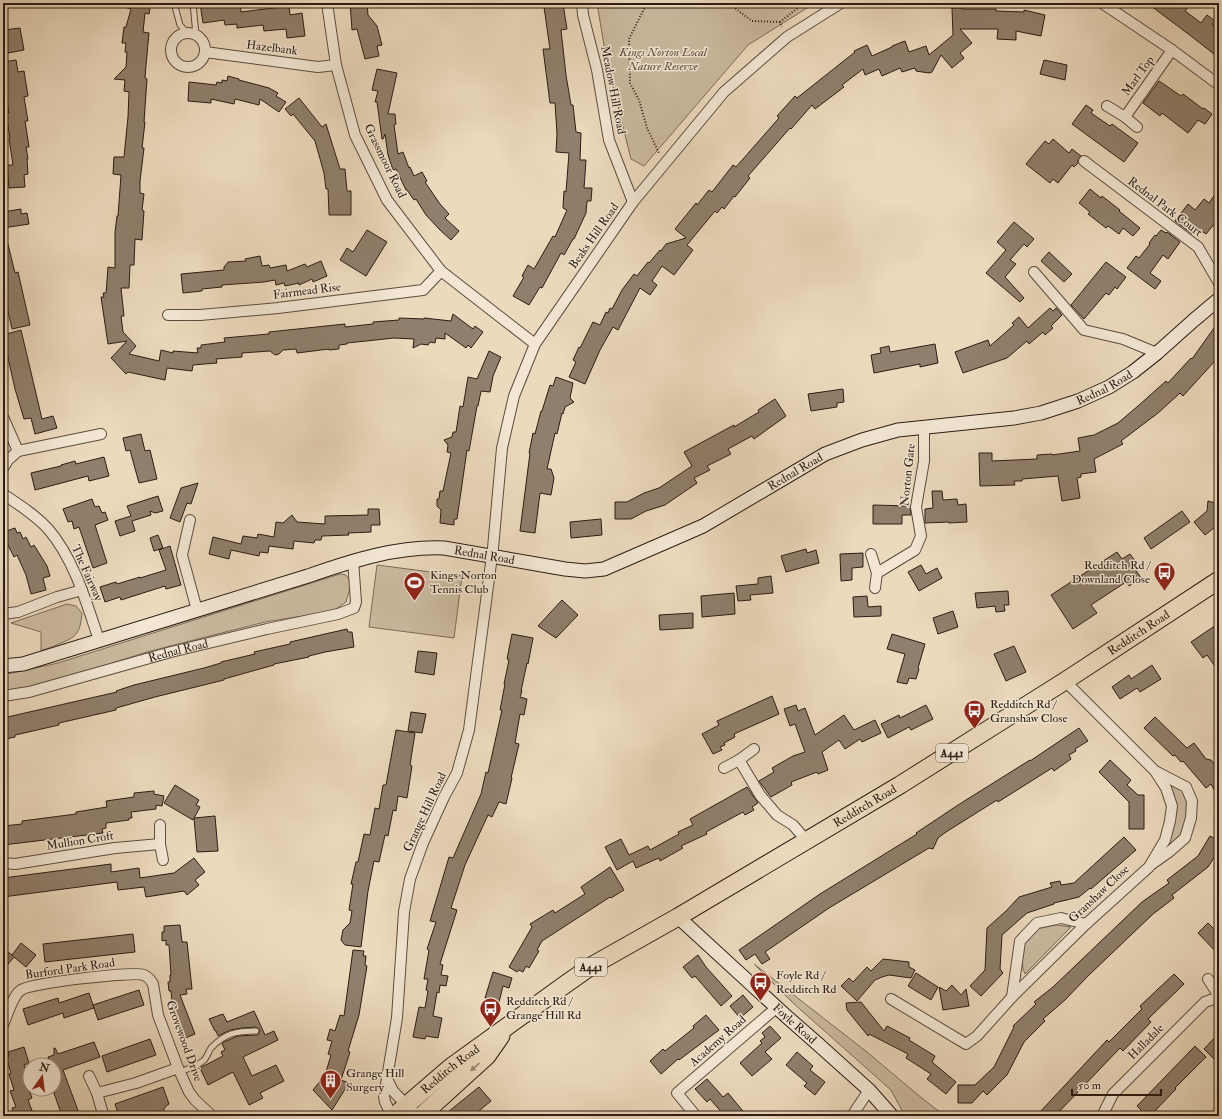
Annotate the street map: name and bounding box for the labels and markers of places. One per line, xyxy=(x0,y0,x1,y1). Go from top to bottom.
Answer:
place label: Redditch Rd / Downland Close xyxy=(1072,558,1152,587)
bus stop icon: Redditch Rd / Downland Close xyxy=(1152,559,1178,592)
place label: Kings Norton Tennis Club xyxy=(430,568,497,597)
sports icon: Kings Norton Tennis Club xyxy=(402,569,428,602)
place label: Redditch Rd / Granshaw Close xyxy=(990,697,1068,726)
bus stop icon: Redditch Rd / Granshaw Close xyxy=(961,698,987,731)
place label: Foyle Rd / Redditch Rd xyxy=(776,968,836,997)
bus stop icon: Foyle Rd / Redditch Rd xyxy=(748,969,774,1002)
place label: Redditch Rd / Grange Hill Rd xyxy=(506,994,581,1023)
bus stop icon: Redditch Rd / Grange Hill Rd xyxy=(477,995,503,1028)
place label: Grange Hill Surgery xyxy=(346,1066,404,1095)
building icon: Grange Hill Surgery xyxy=(318,1067,344,1100)

